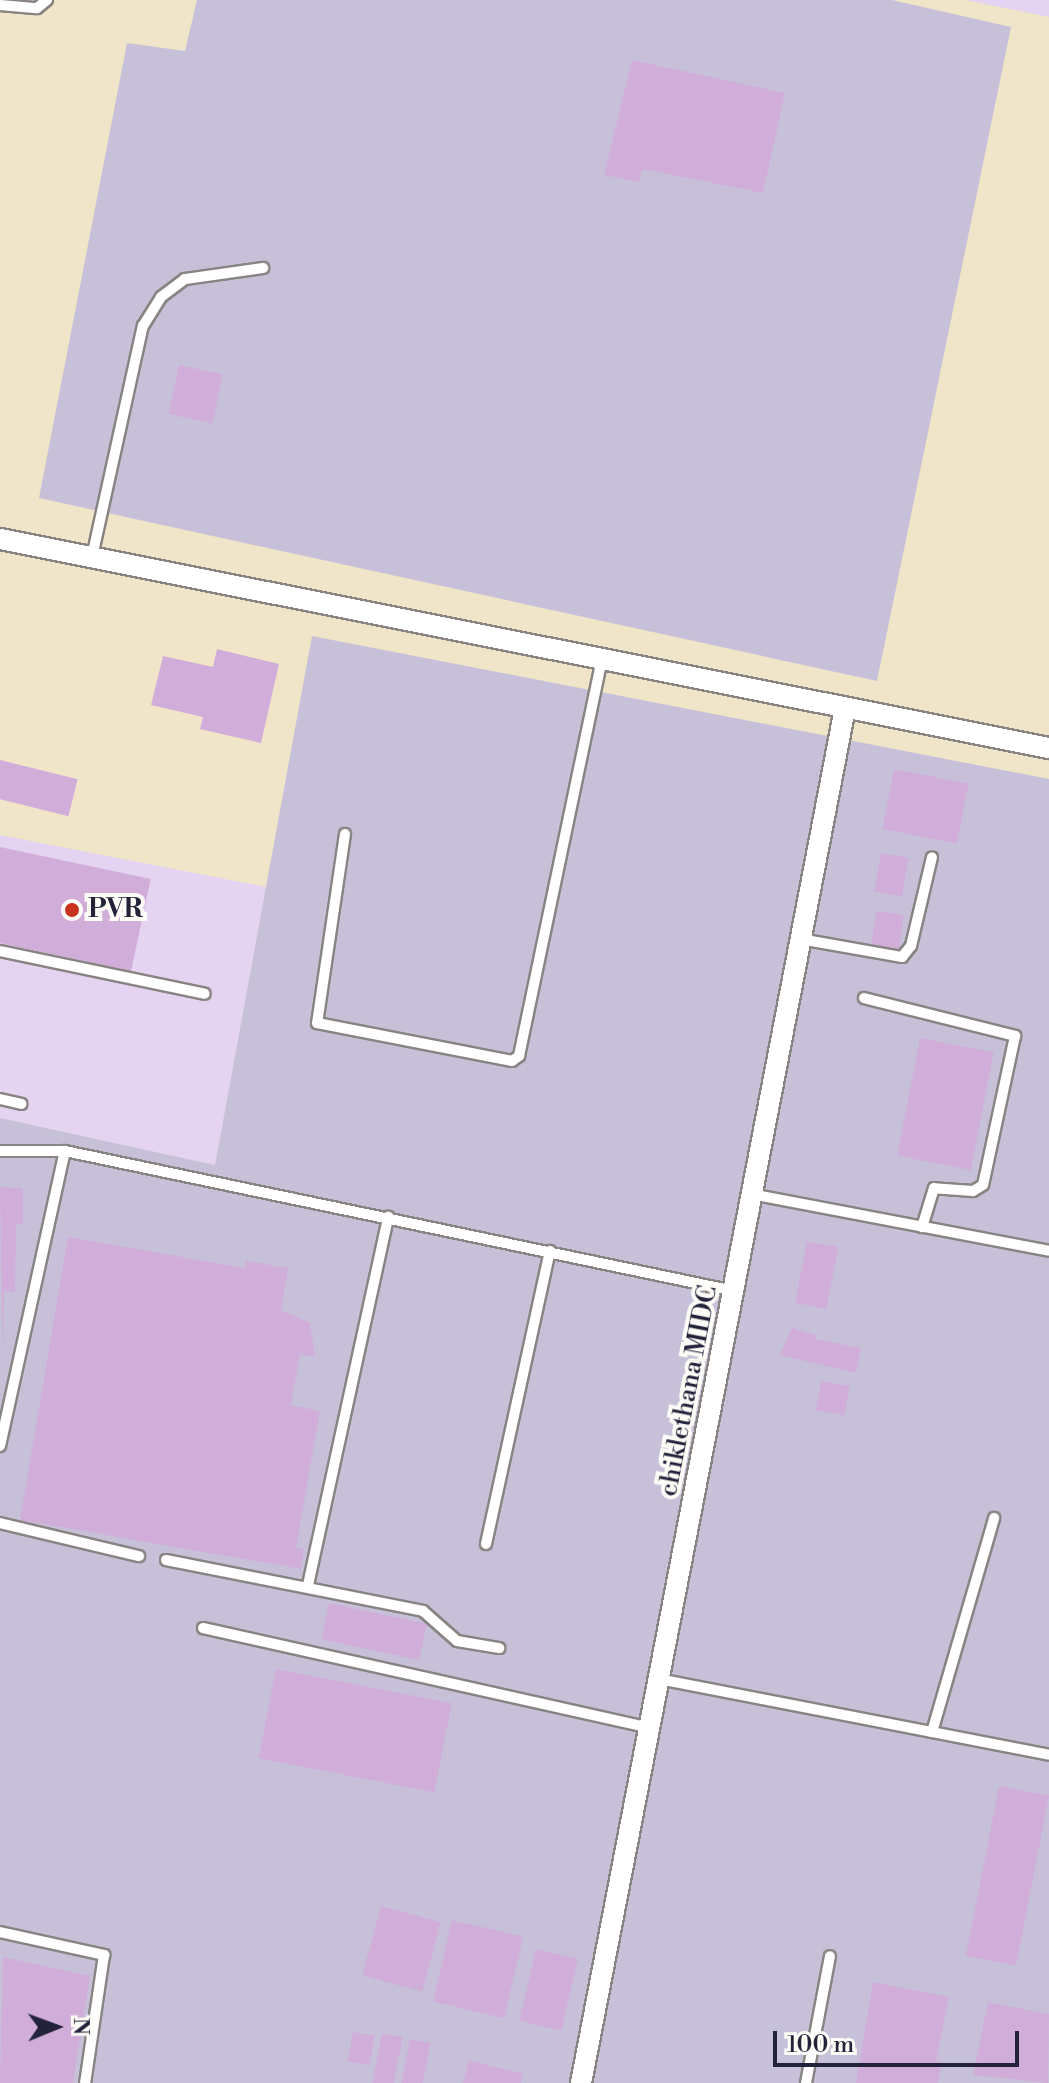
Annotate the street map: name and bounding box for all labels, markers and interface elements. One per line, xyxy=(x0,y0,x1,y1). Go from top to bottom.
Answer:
place label: PVR xyxy=(88,894,143,926)
marker: PVR xyxy=(63,901,81,919)
street label: chiklethana MIDC xyxy=(653,1283,725,1499)
north arrow xyxy=(16,1987,96,2067)
scale bar xyxy=(777,2015,1023,2065)
text: N xyxy=(67,2018,94,2036)
text: 100 m xyxy=(787,2030,854,2060)

